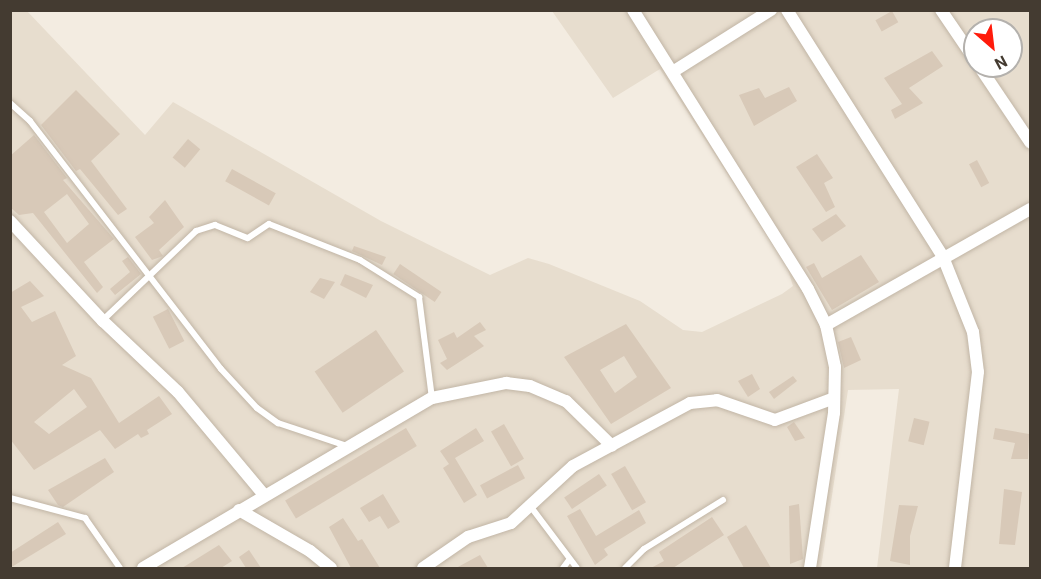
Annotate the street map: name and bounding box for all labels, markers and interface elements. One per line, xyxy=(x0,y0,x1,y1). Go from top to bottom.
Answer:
north arrow xyxy=(963,18,1023,78)
text: N xyxy=(991,52,1010,74)

